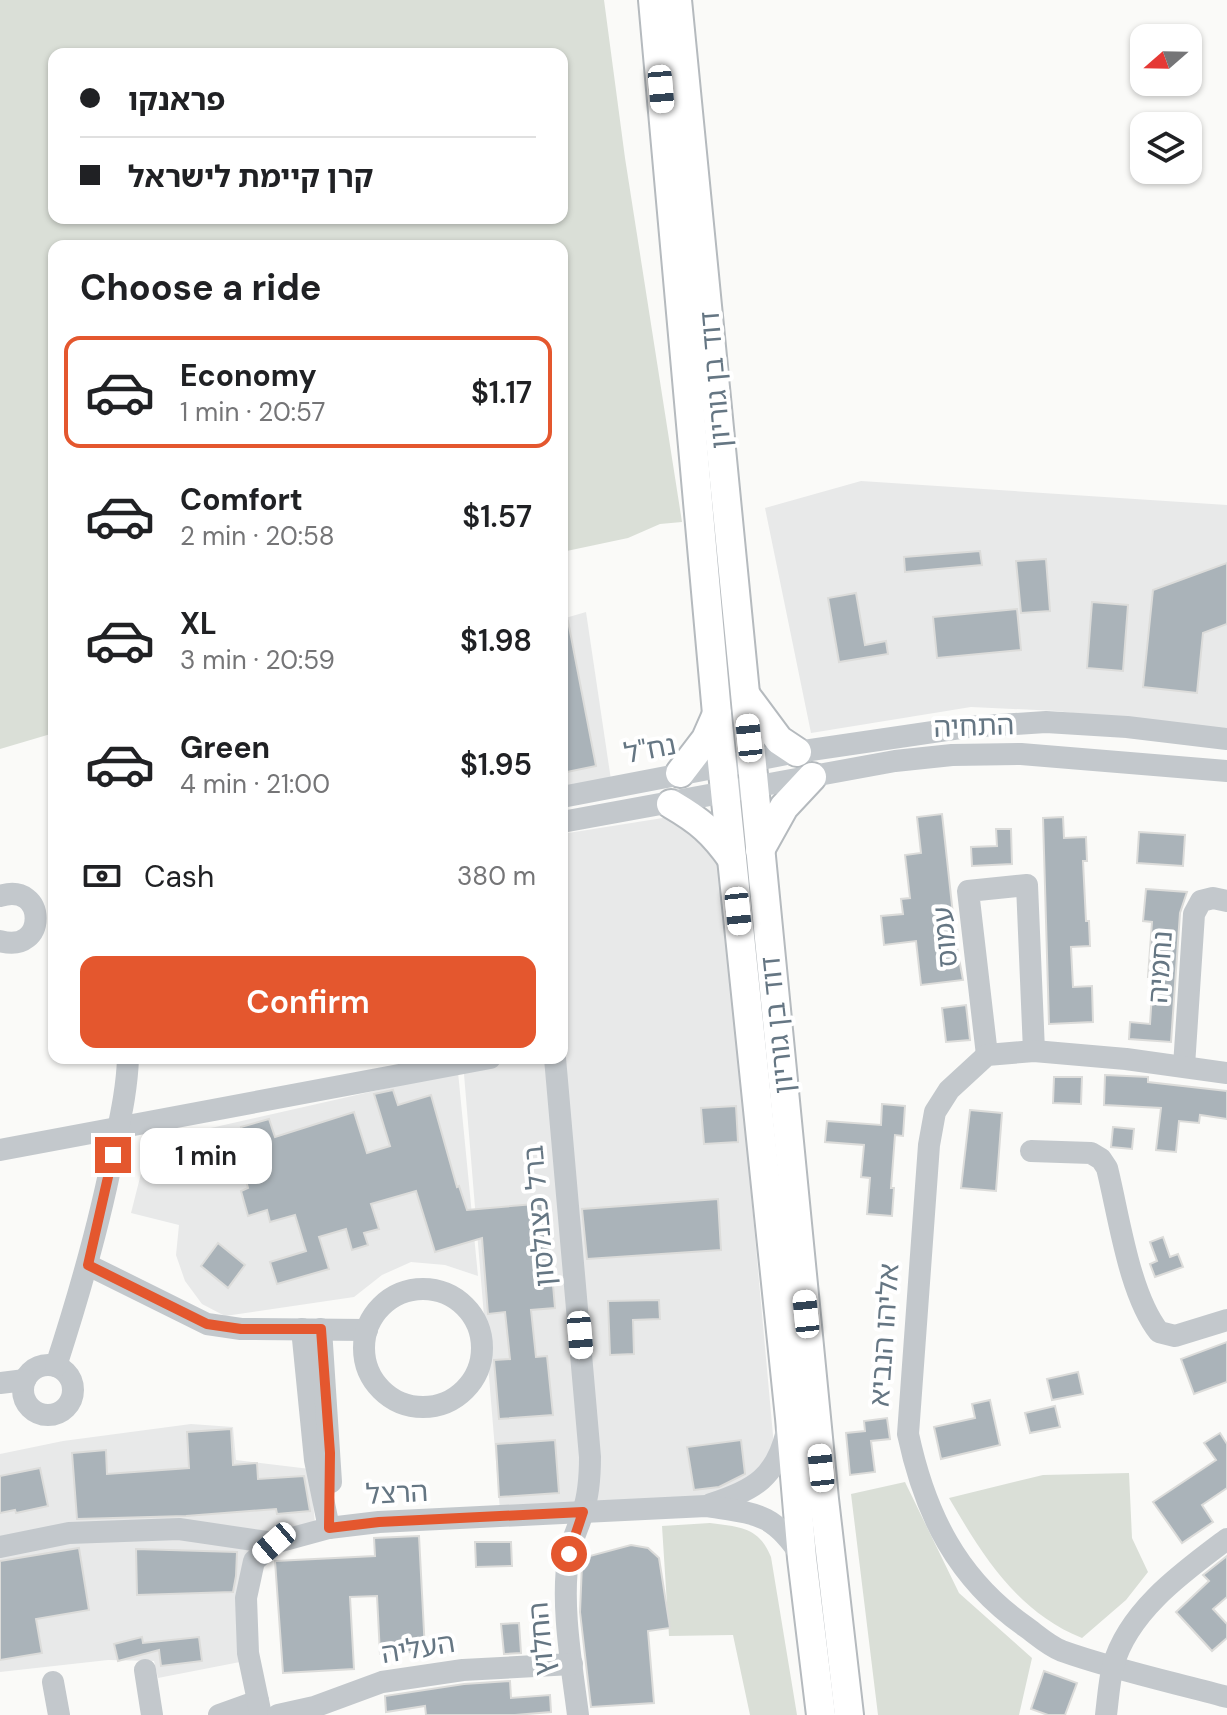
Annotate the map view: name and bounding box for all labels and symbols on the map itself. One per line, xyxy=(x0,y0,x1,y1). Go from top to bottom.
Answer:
north arrow xyxy=(1130,24,1202,96)
car xyxy=(647,64,675,114)
street label: דוד בן גוריון xyxy=(691,310,739,450)
street label: התחיה xyxy=(933,706,1015,746)
car xyxy=(735,713,763,763)
street label: נח"ל xyxy=(621,726,679,772)
car xyxy=(724,886,752,936)
street label: עמוס xyxy=(924,905,966,969)
street label: נחמיה xyxy=(1139,929,1181,1005)
street label: דוד בן גוריון xyxy=(751,954,803,1096)
callout: 1 min xyxy=(141,1127,273,1183)
route end xyxy=(95,1137,131,1173)
street label: ברל כצנלסון xyxy=(514,1143,564,1289)
street label: אליהו הנביא xyxy=(861,1262,907,1408)
car xyxy=(792,1289,820,1339)
car xyxy=(566,1310,594,1360)
car xyxy=(807,1443,835,1493)
street label: הרצל xyxy=(365,1473,429,1513)
car xyxy=(248,1518,300,1568)
route start xyxy=(551,1536,587,1572)
street label: החלוץ xyxy=(519,1601,563,1677)
street label: העליה xyxy=(379,1624,457,1672)

